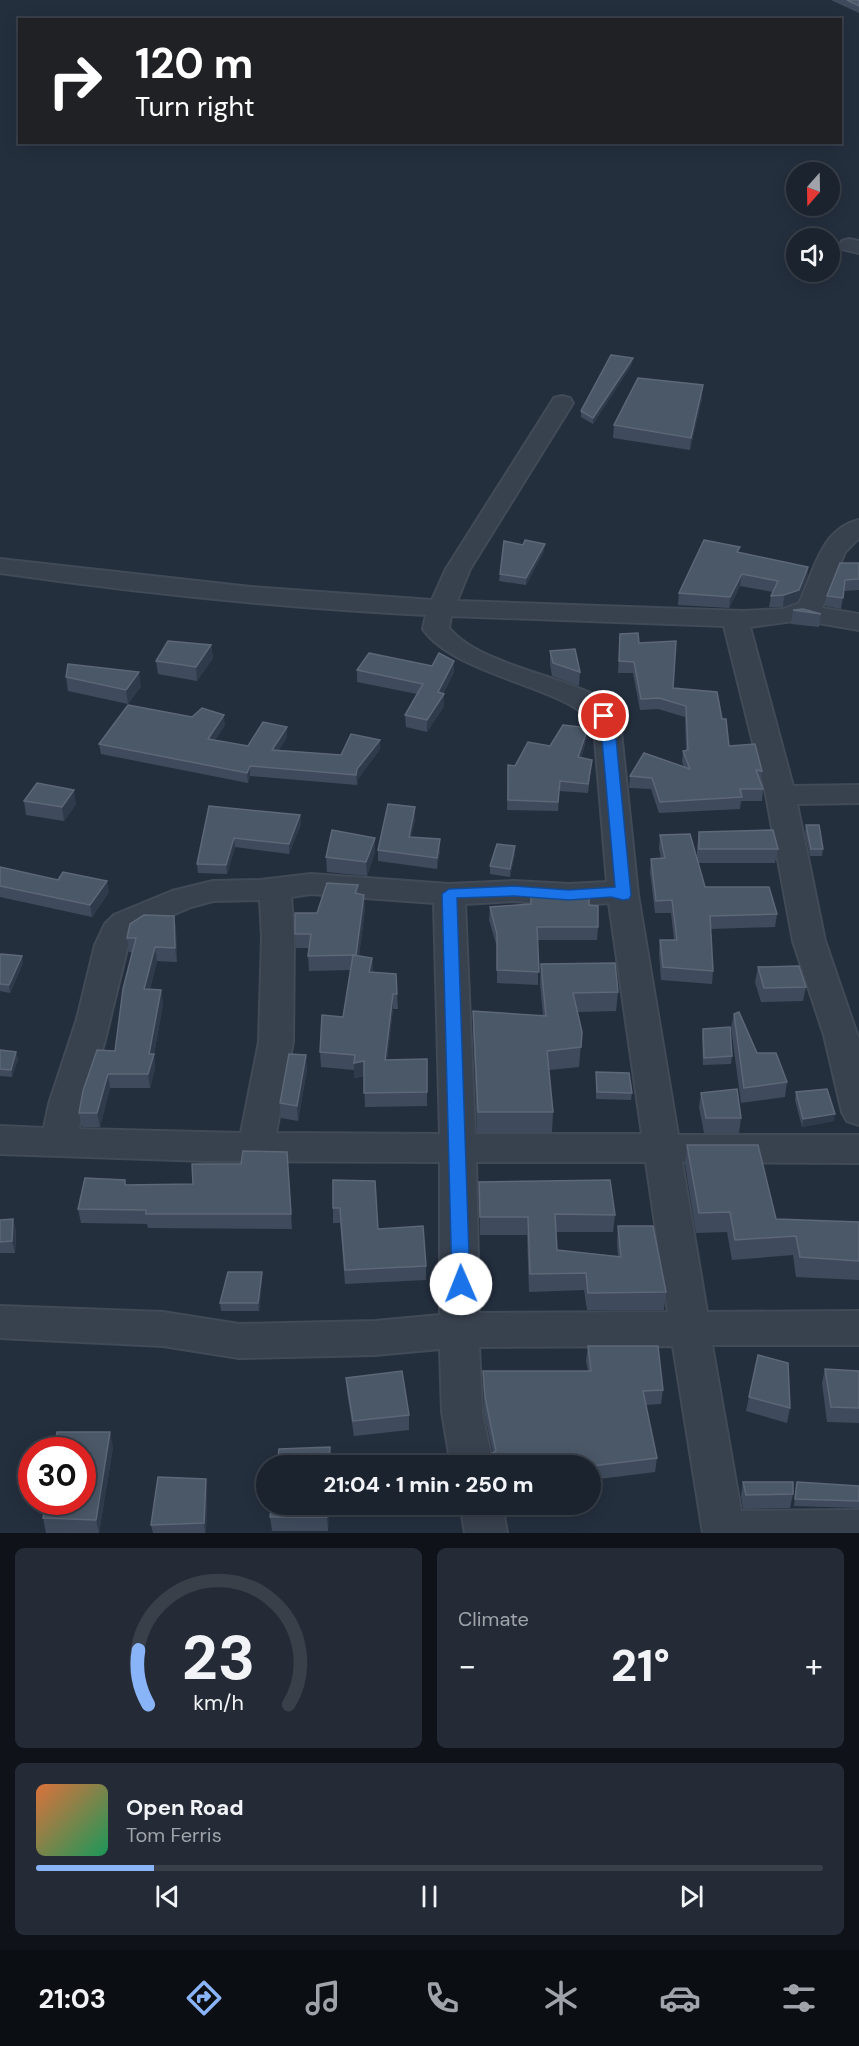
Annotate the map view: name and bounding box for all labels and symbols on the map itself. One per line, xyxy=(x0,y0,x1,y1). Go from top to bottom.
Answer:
north arrow xyxy=(786,162,840,216)
pin xyxy=(578,690,629,741)
position arrow xyxy=(429,1252,493,1316)
speed limit sign: 30 xyxy=(18,1437,96,1515)

